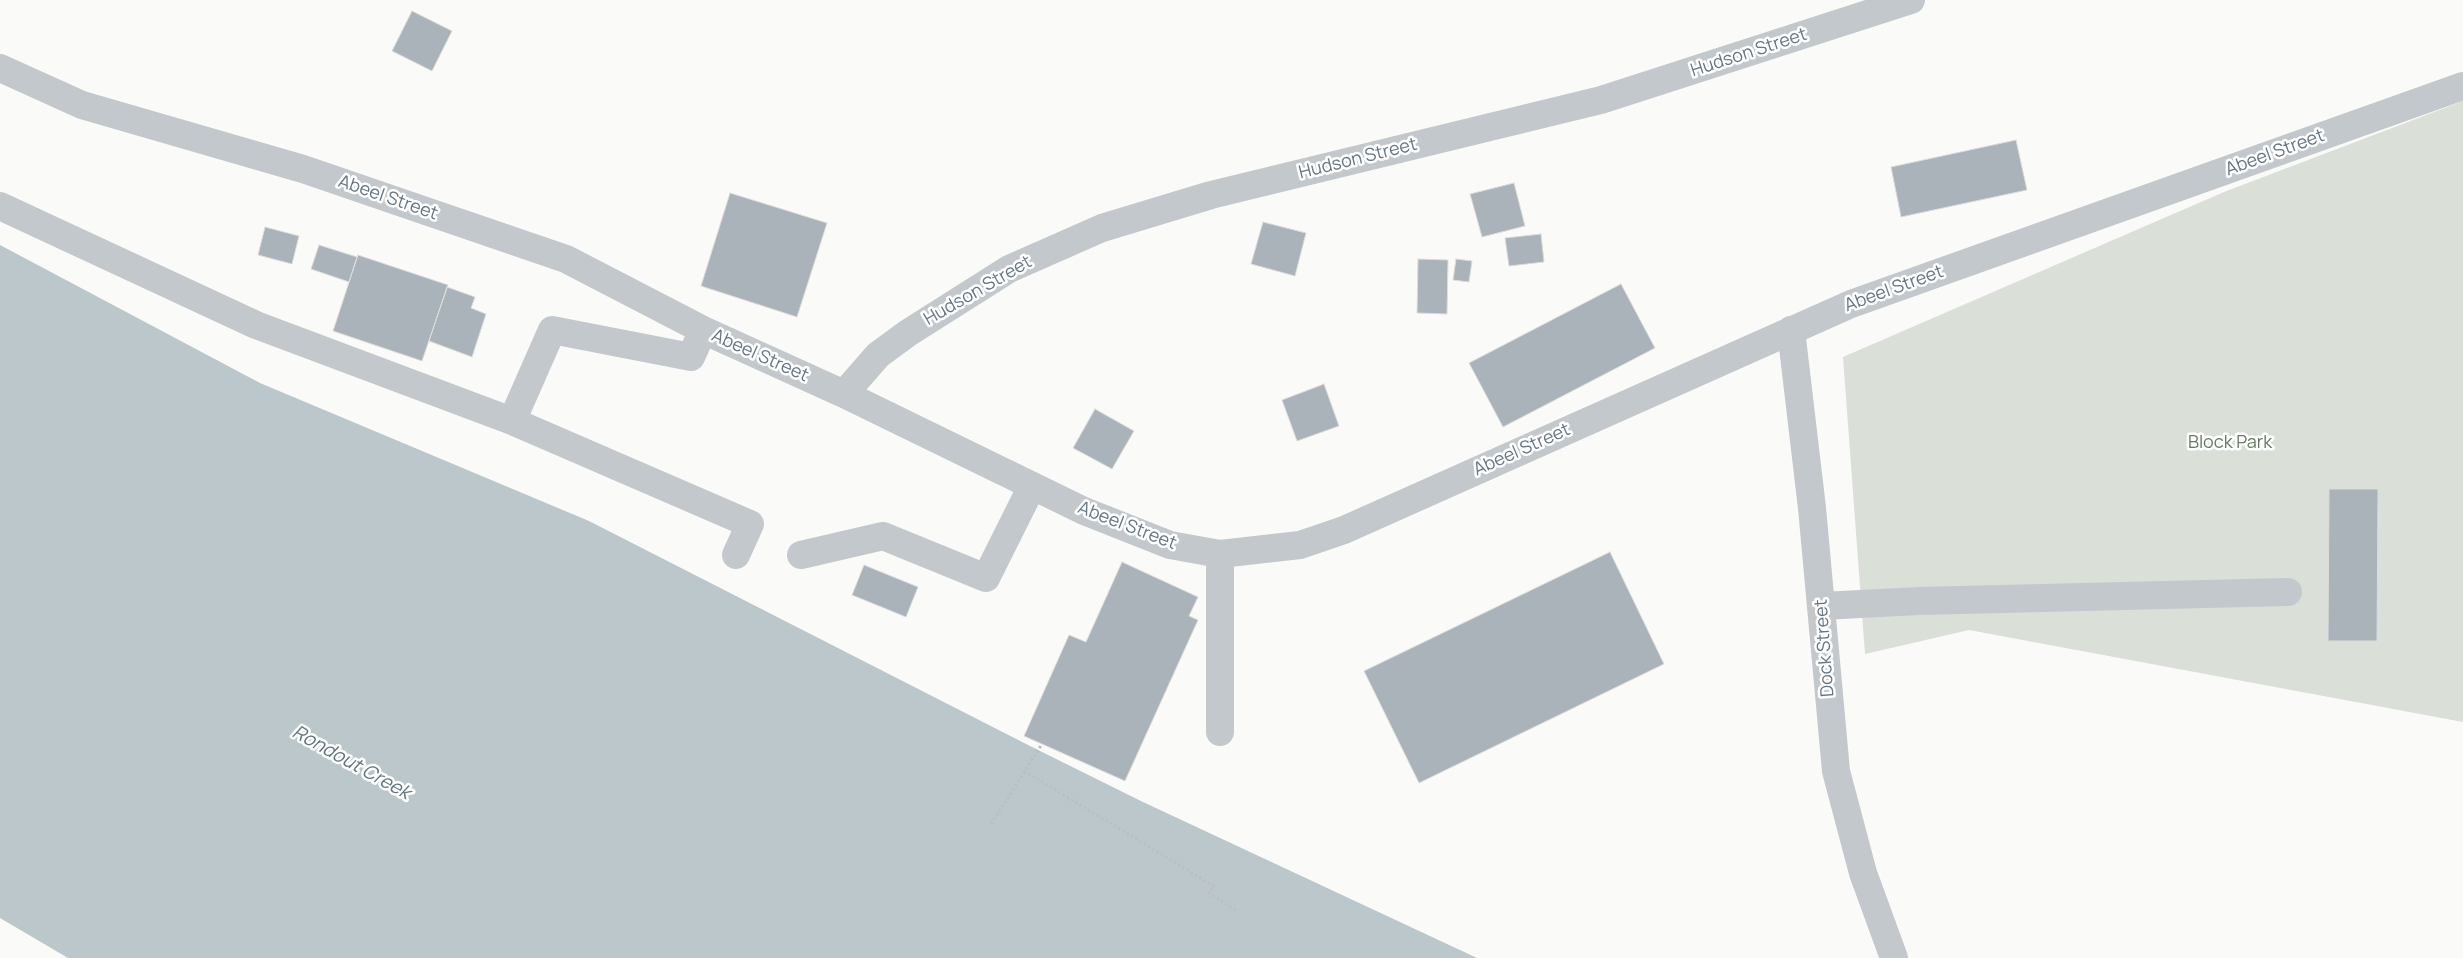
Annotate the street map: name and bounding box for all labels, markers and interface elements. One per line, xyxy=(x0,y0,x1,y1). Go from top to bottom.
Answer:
street label: Hudson Street xyxy=(1688,24,1810,82)
street label: Abeel Street xyxy=(2223,125,2327,181)
street label: Hudson Street xyxy=(1297,134,1419,184)
street label: Abeel Street xyxy=(335,171,441,225)
street label: Hudson Street xyxy=(920,251,1036,331)
street label: Abeel Street xyxy=(1842,261,1946,317)
street label: Abeel Street xyxy=(708,325,812,387)
street label: Abeel Street xyxy=(1470,419,1574,481)
park label: Block Park xyxy=(2188,432,2272,454)
street label: Abeel Street xyxy=(1075,497,1179,555)
street label: Dock Street xyxy=(1811,598,1839,698)
water label: Rondout Creek xyxy=(288,721,414,805)

